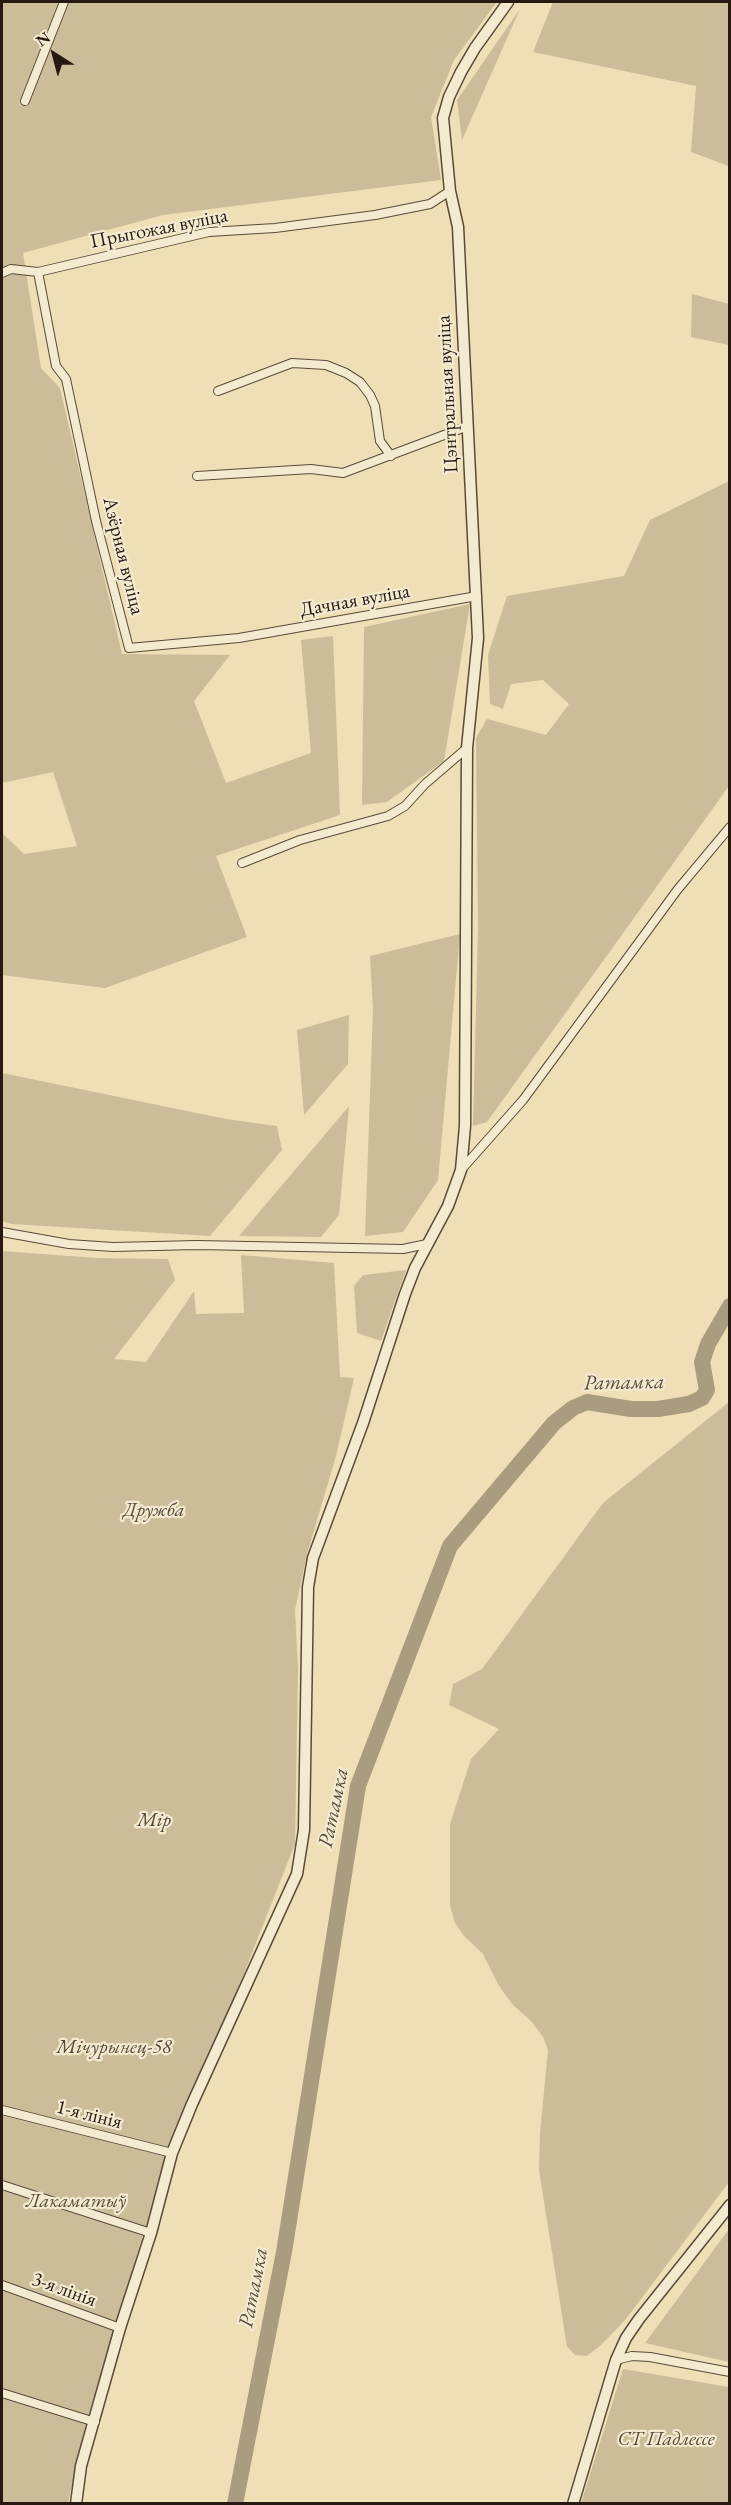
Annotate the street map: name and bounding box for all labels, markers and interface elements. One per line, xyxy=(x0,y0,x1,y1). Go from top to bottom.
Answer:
north arrow xyxy=(24,24,84,84)
text: N xyxy=(32,27,55,51)
street label: Прыгожая вуліца xyxy=(88,204,230,254)
street label: Цэнтральная вуліца xyxy=(432,314,464,474)
street label: Азёрная вуліца xyxy=(97,495,149,617)
street label: Дачная вуліца xyxy=(298,580,412,622)
water label: Ратамка xyxy=(583,1370,665,1396)
park label: Дружба xyxy=(123,1499,185,1523)
water label: Ратамка xyxy=(313,1766,355,1850)
park label: Мір xyxy=(137,1809,171,1833)
park label: Мічурынец-58 xyxy=(56,2036,172,2060)
street label: 1-я лінія xyxy=(54,2095,124,2135)
park label: Лакаматыў xyxy=(26,2190,126,2214)
water label: Ратамка xyxy=(234,2246,274,2330)
street label: 3-я лінія xyxy=(29,2267,99,2313)
park label: СТ Падлессе xyxy=(617,2428,715,2452)

